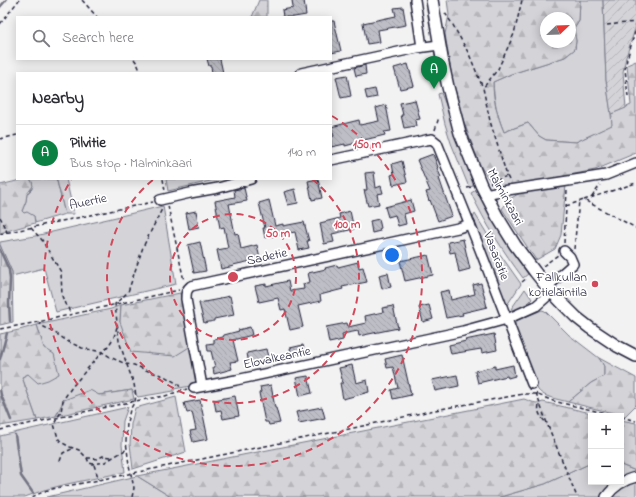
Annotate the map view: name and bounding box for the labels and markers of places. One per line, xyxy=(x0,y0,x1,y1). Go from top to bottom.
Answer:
pin: A xyxy=(421,56,447,89)
place label: Fallkullan kotieläintila xyxy=(529,268,587,302)
centre of rings xyxy=(226,270,240,284)
marker: Fallkullan kotieläintila xyxy=(590,279,600,289)

